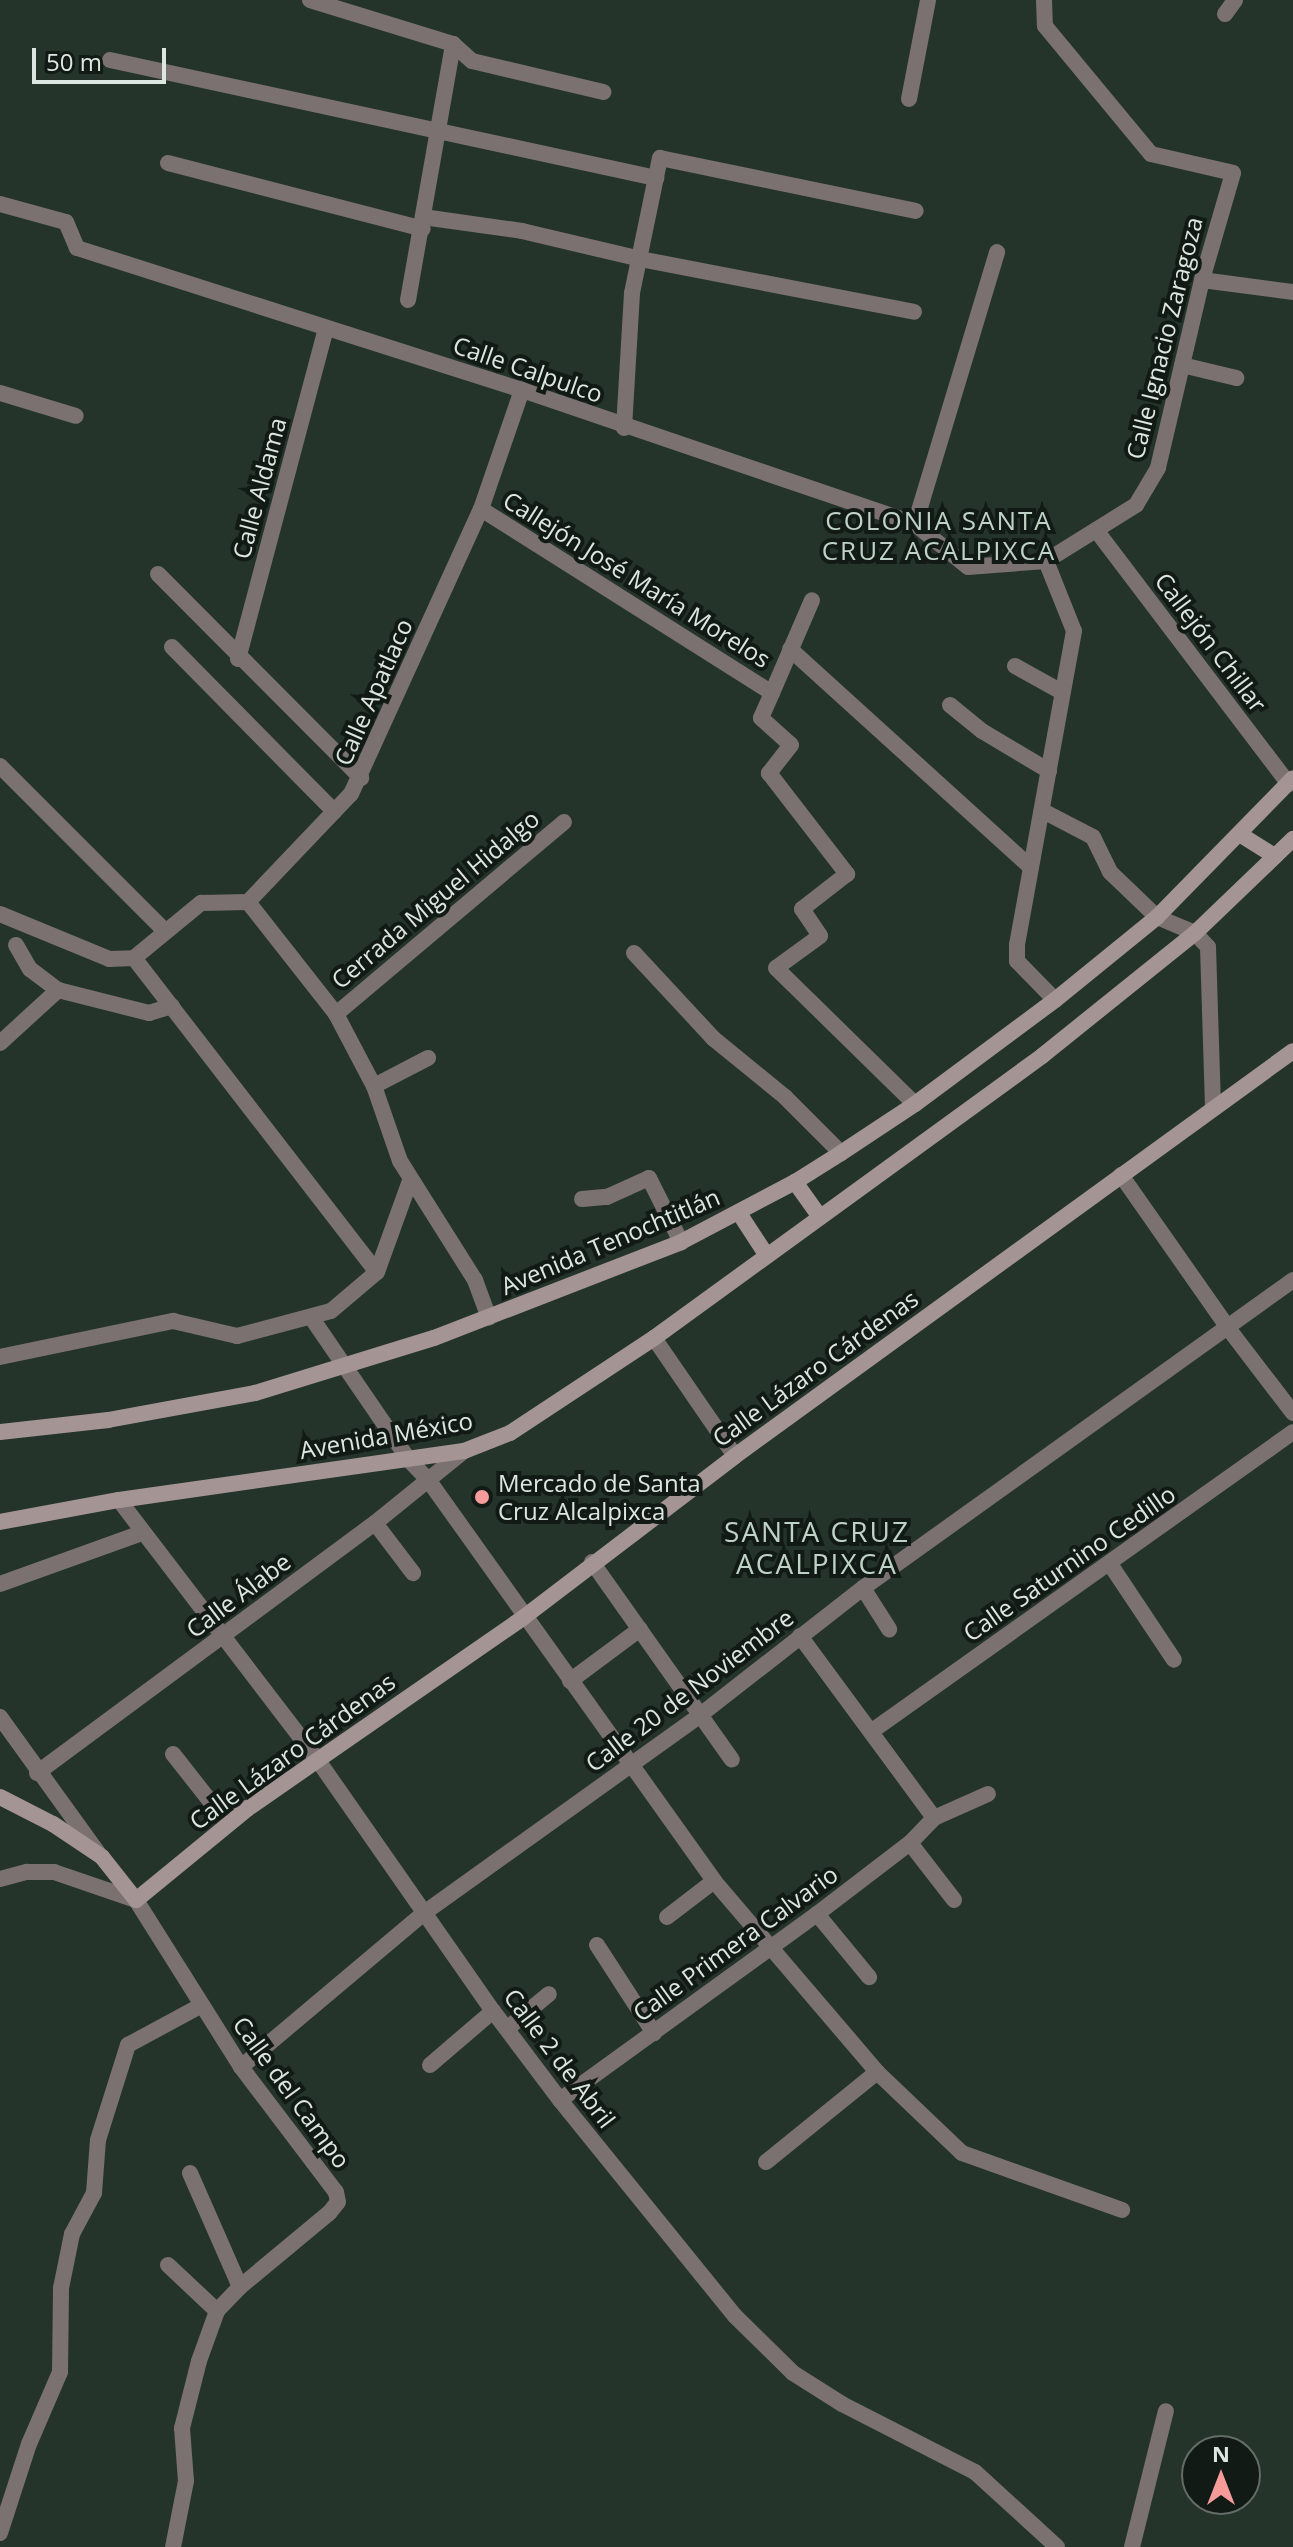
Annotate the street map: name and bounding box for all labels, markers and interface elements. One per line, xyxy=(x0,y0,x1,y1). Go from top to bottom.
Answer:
scale bar xyxy=(36,32,170,82)
text: 50 m xyxy=(46,45,102,78)
street label: Calle Ignacio Zaragoza xyxy=(1120,214,1208,462)
street label: Calle Calpulco xyxy=(449,330,607,408)
street label: Calle Aldama xyxy=(226,414,292,562)
street label: Callejón José María Morelos xyxy=(498,485,776,673)
district label: COLONIA SANTA CRUZ ACALPIXCA xyxy=(822,505,1056,566)
street label: Callejón Chillar xyxy=(1149,567,1273,717)
street label: Calle Apatlaco xyxy=(328,614,418,770)
street label: Cerrada Miguel Hidalgo xyxy=(325,804,545,994)
street label: Avenida Tenochtitlán xyxy=(496,1182,724,1300)
street label: Calle Lázaro Cárdenas xyxy=(707,1284,923,1452)
street label: Avenida México xyxy=(297,1406,475,1464)
place label: Mercado de Santa Cruz Alcalpixca xyxy=(498,1469,701,1525)
street label: Calle Saturnino Cedillo xyxy=(958,1479,1180,1647)
marker: Mercado de Santa Cruz Alcalpixca xyxy=(473,1488,491,1506)
district label: SANTA CRUZ ACALPIXCA xyxy=(724,1514,910,1580)
street label: Calle Álabe xyxy=(180,1546,296,1644)
street label: Calle 20 de Noviembre xyxy=(579,1602,799,1778)
street label: Calle Lázaro Cárdenas xyxy=(184,1667,400,1835)
street label: Calle Primera Calvario xyxy=(627,1859,843,2027)
street label: Calle 2 de Abril xyxy=(498,1983,622,2133)
street label: Calle del Campo xyxy=(227,2011,357,2173)
north arrow xyxy=(1181,2435,1261,2515)
text: N xyxy=(1212,2438,1230,2468)

